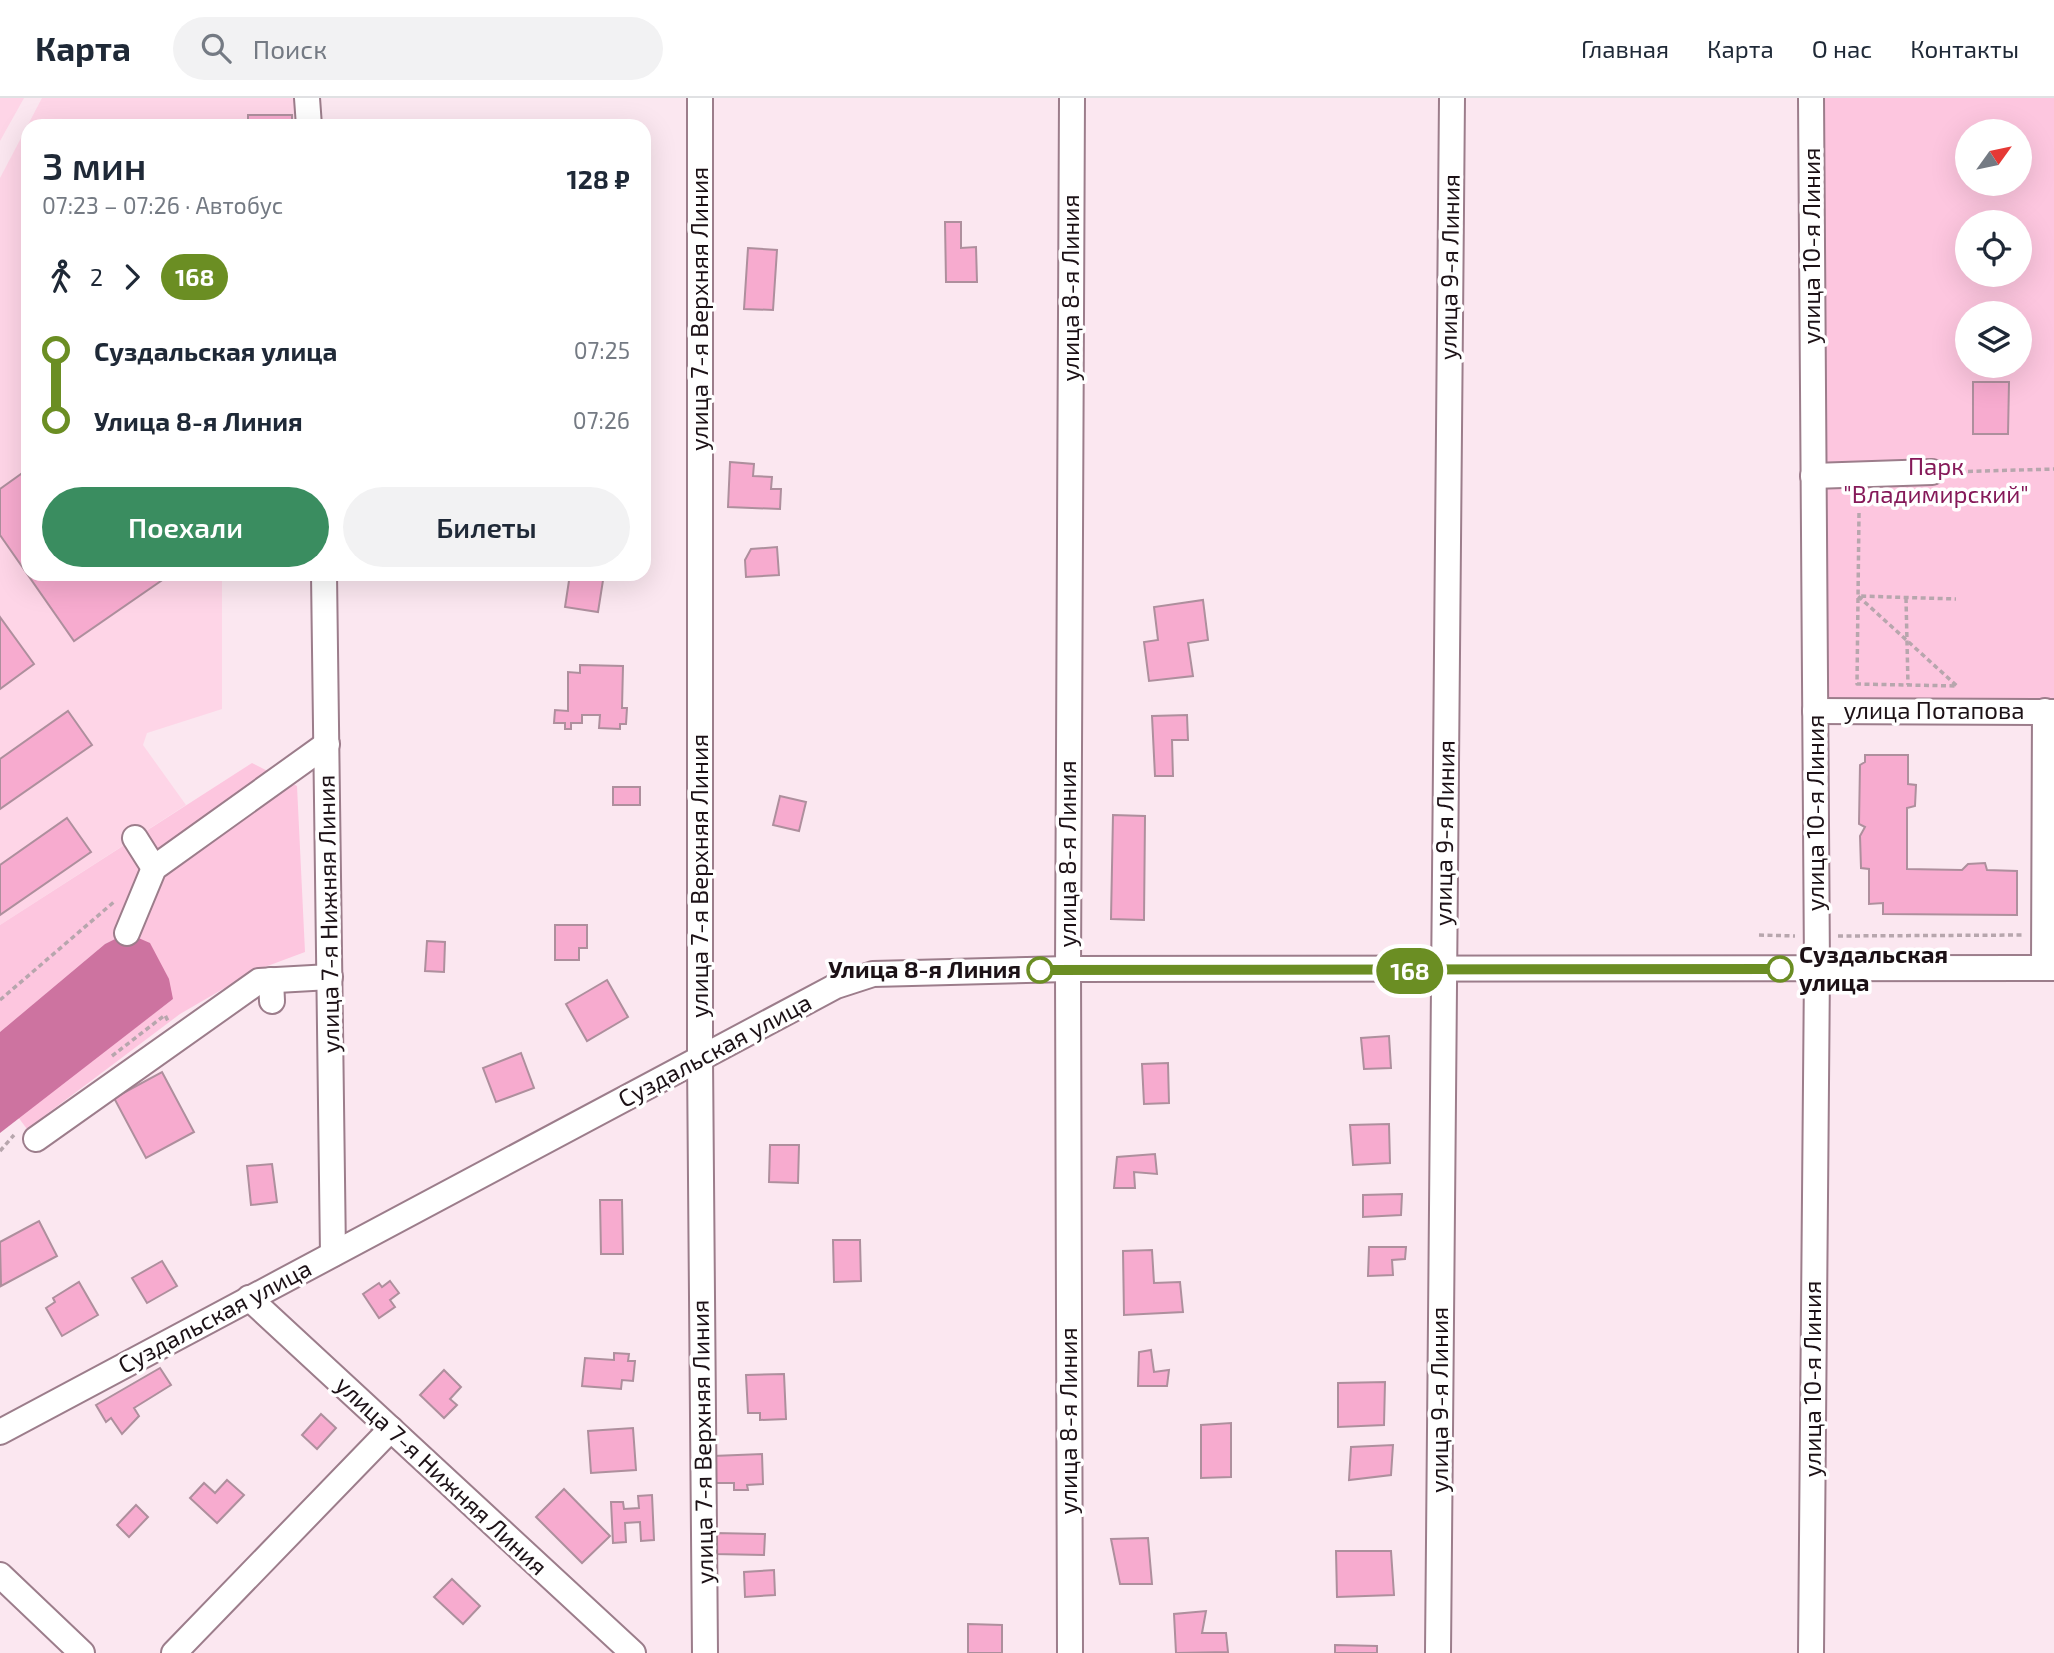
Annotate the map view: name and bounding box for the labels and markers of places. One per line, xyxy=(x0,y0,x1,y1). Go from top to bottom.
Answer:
place label: Суздальская улица xyxy=(1799,939,1948,996)
place label: Улица 8-я Линия xyxy=(828,954,1021,983)
marker: Суздальская улица xyxy=(1767,956,1793,982)
marker: Улица 8-я Линия xyxy=(1027,957,1053,983)

